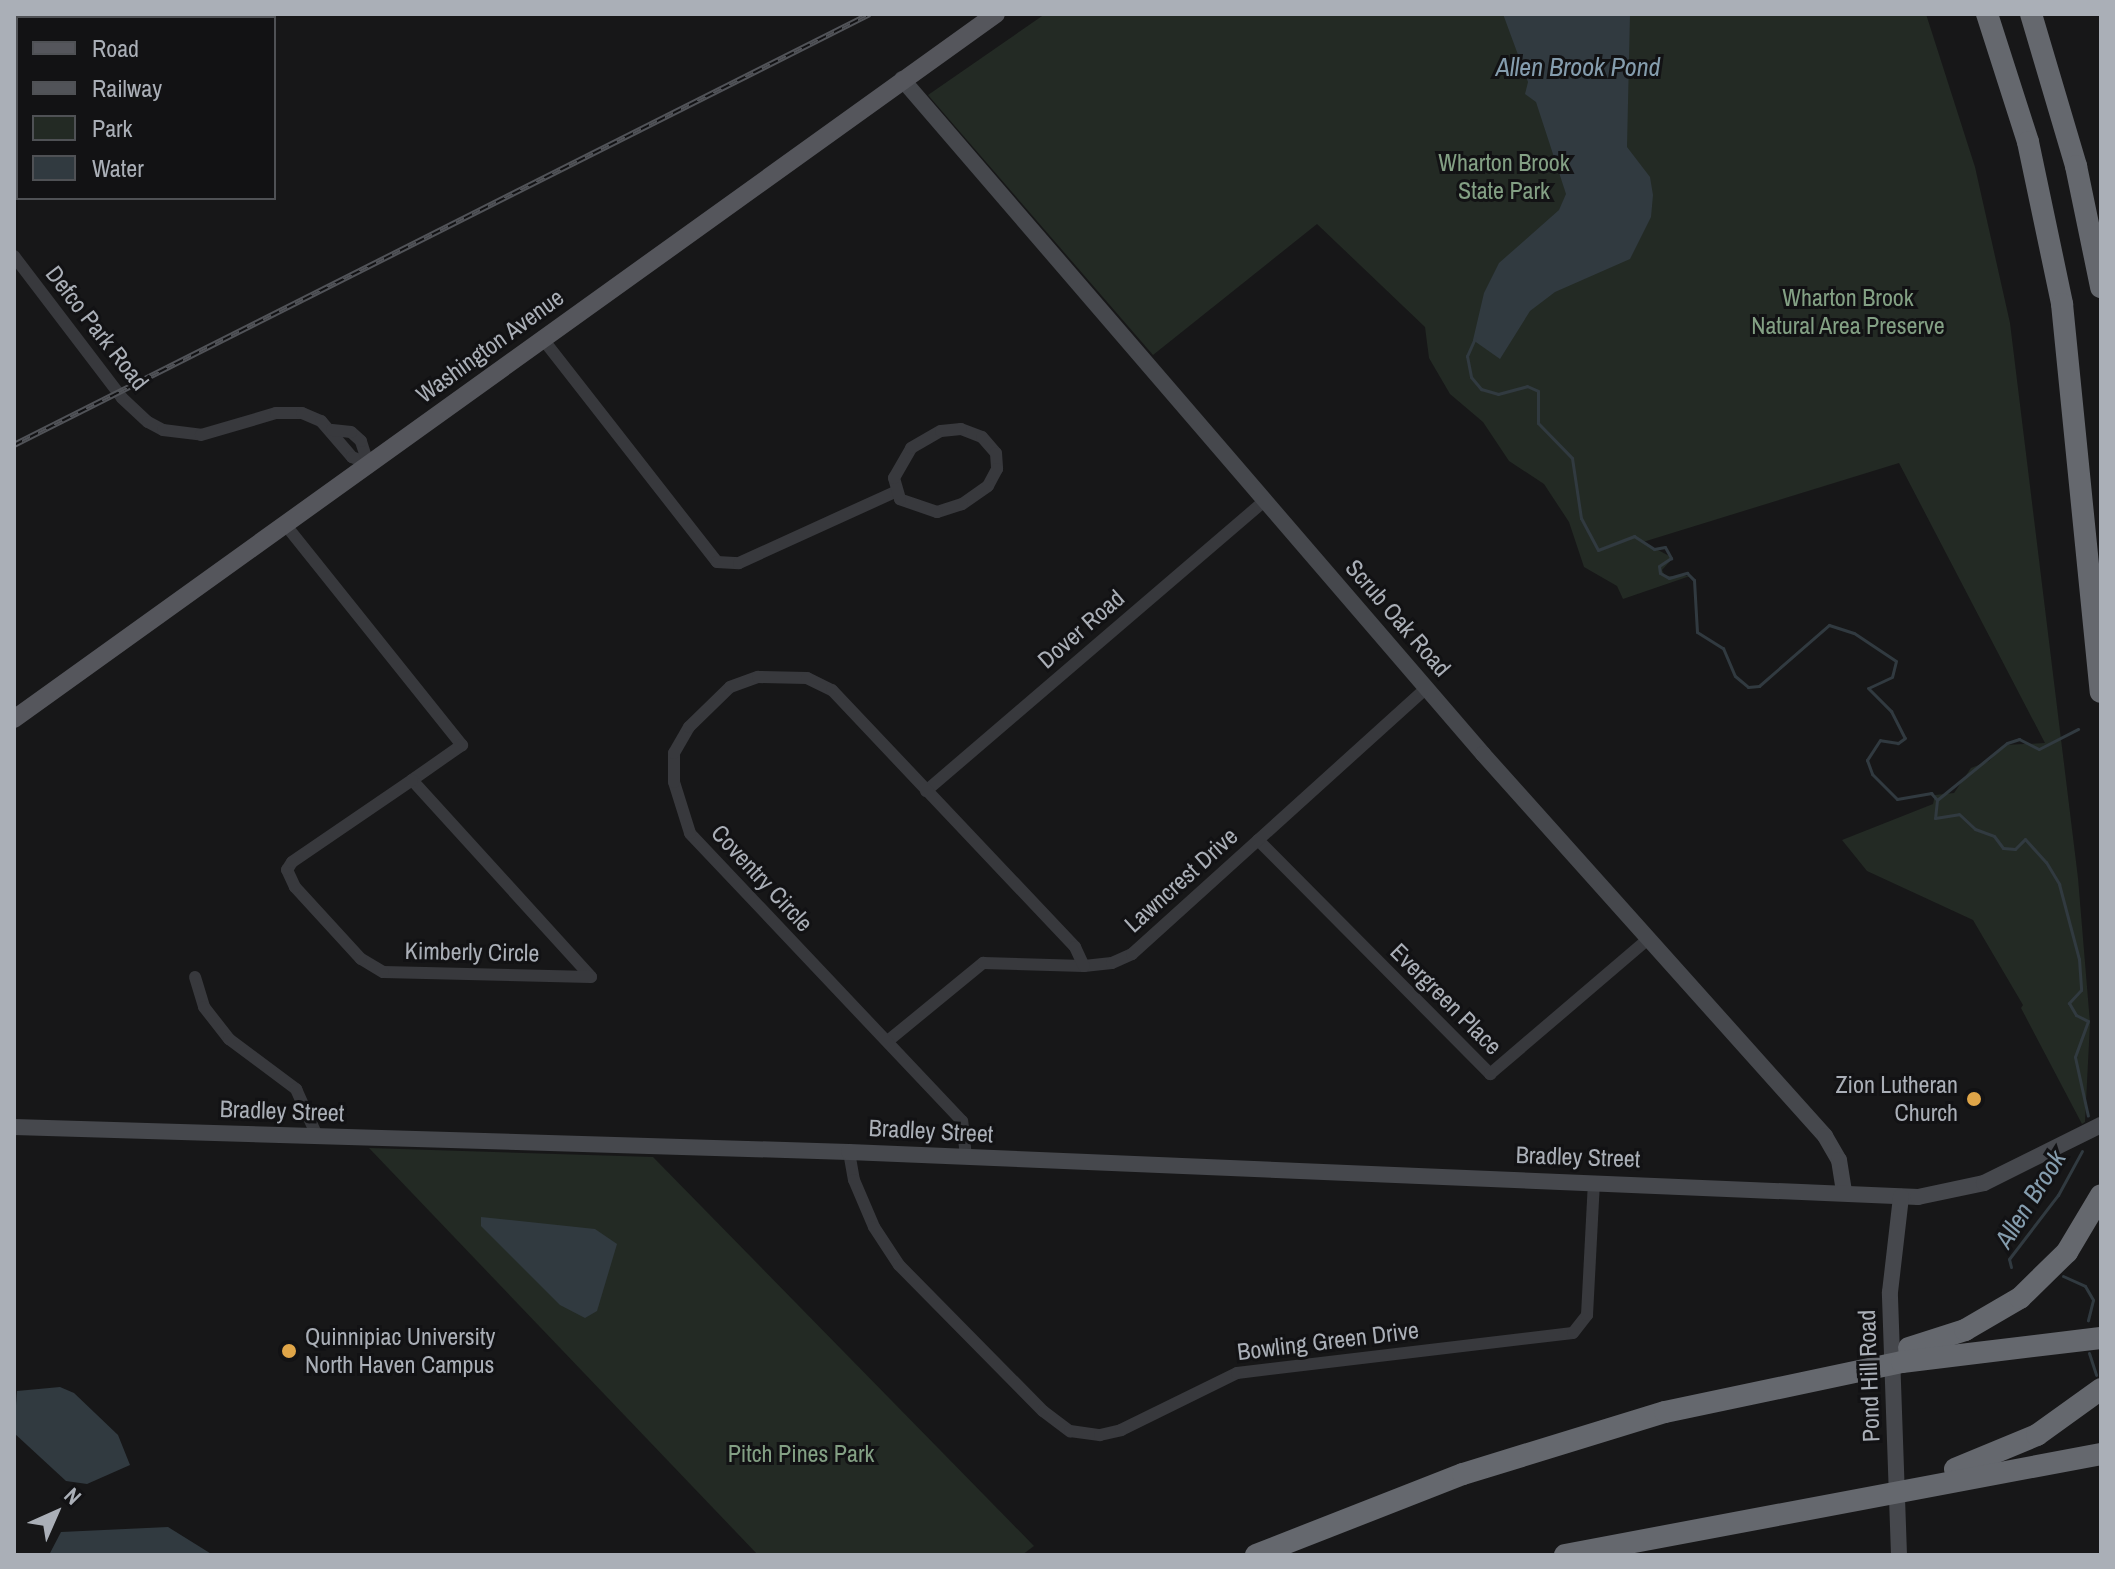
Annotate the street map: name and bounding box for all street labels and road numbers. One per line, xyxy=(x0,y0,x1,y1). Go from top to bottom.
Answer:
street label: Defco Park Road xyxy=(40,260,154,396)
street label: Washington Avenue xyxy=(410,283,570,409)
street label: Scrub Oak Road xyxy=(1339,554,1457,682)
street label: Dover Road xyxy=(1032,584,1130,674)
street label: Coventry Circle xyxy=(705,819,819,937)
street label: Lawncrest Drive xyxy=(1119,822,1243,938)
street label: Kimberly Circle xyxy=(405,936,539,968)
street label: Evergreen Place xyxy=(1384,937,1508,1061)
street label: Bradley Street xyxy=(219,1094,345,1128)
street label: Bradley Street xyxy=(868,1113,994,1149)
street label: Bradley Street xyxy=(1515,1140,1641,1174)
street label: Pond Hill Road xyxy=(1852,1309,1886,1443)
street label: Bowling Green Drive xyxy=(1236,1316,1420,1366)

